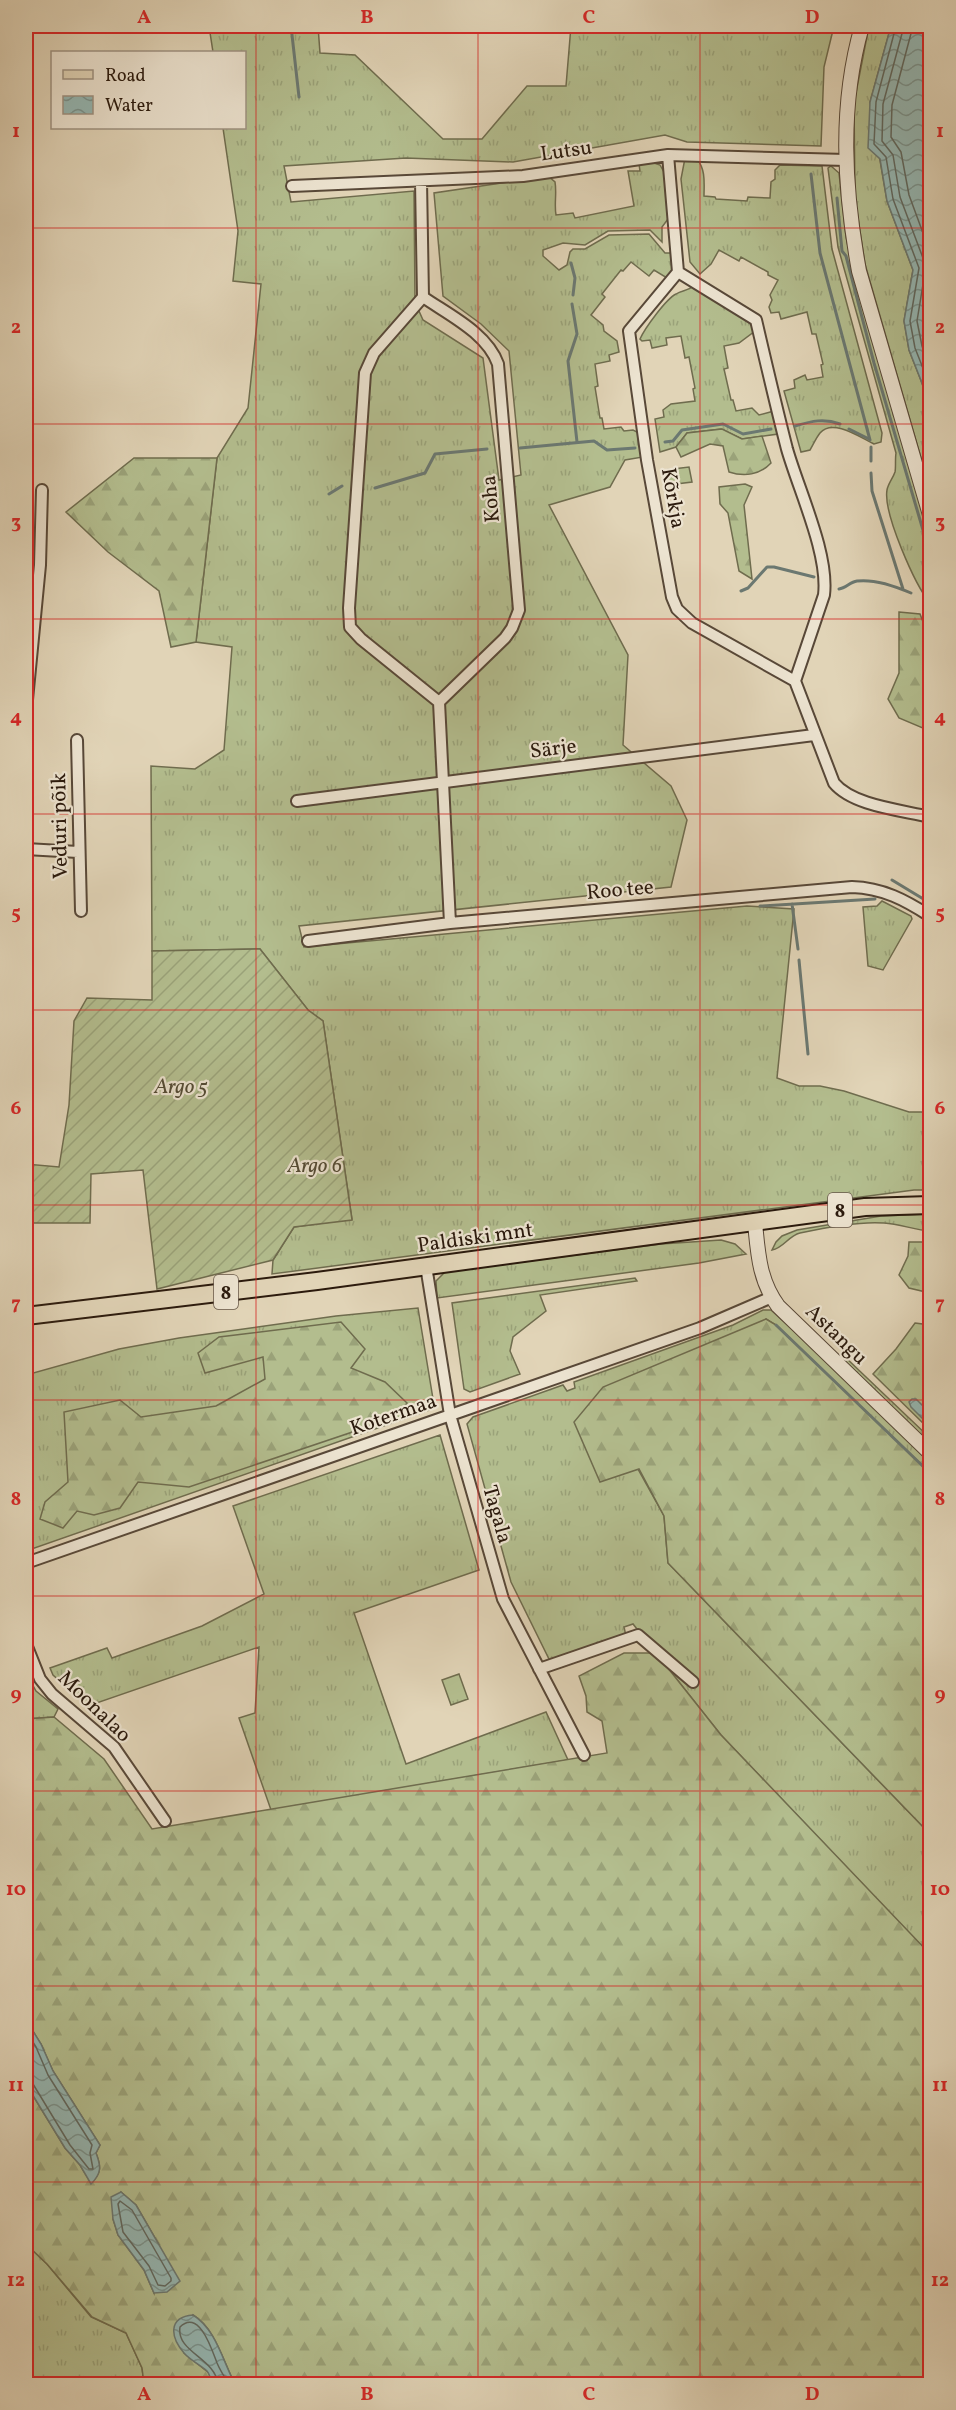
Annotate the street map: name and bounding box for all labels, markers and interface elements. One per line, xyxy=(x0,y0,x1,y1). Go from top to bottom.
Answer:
text: A xyxy=(137,4,151,32)
text: B xyxy=(360,4,374,32)
text: C xyxy=(583,4,596,32)
text: D xyxy=(805,4,819,32)
legend xyxy=(51,51,246,129)
text: Road xyxy=(105,64,146,89)
text: Water xyxy=(105,94,153,119)
text: 1 xyxy=(12,118,20,146)
text: 1 xyxy=(936,118,944,146)
street label: Lutsu xyxy=(539,134,594,169)
text: 2 xyxy=(11,314,21,342)
text: 2 xyxy=(935,314,945,342)
street label: Kõrkja xyxy=(653,466,692,531)
street label: Koha xyxy=(475,474,508,524)
text: 3 xyxy=(11,509,21,537)
text: 3 xyxy=(935,509,945,537)
text: 4 xyxy=(10,704,22,732)
text: 4 xyxy=(934,704,946,732)
street label: Särje xyxy=(528,732,578,767)
street label: Veduri põik xyxy=(45,772,76,879)
street label: Roo tee xyxy=(585,873,655,908)
text: 5 xyxy=(11,900,21,928)
text: 5 xyxy=(935,900,945,928)
park label: Argo 5 xyxy=(153,1073,208,1102)
text: 6 xyxy=(11,1095,22,1123)
text: 6 xyxy=(935,1095,946,1123)
park label: Argo 6 xyxy=(287,1152,342,1181)
road number: 8 xyxy=(828,1193,852,1227)
street label: Paldiski mnt xyxy=(415,1216,535,1261)
road number: 8 xyxy=(214,1275,238,1309)
text: 7 xyxy=(11,1290,21,1318)
text: 7 xyxy=(935,1290,945,1318)
street label: Astangu xyxy=(798,1298,874,1372)
street label: Kotermaa xyxy=(346,1387,441,1444)
street label: Tagala xyxy=(474,1482,519,1547)
text: 8 xyxy=(11,1486,21,1514)
text: 8 xyxy=(935,1486,945,1514)
street label: Moonalao xyxy=(51,1665,137,1750)
text: 9 xyxy=(10,1681,22,1709)
text: 9 xyxy=(934,1681,946,1709)
text: 10 xyxy=(6,1876,26,1904)
text: 10 xyxy=(930,1876,950,1904)
text: 11 xyxy=(8,2072,24,2100)
text: 11 xyxy=(932,2072,948,2100)
text: 12 xyxy=(7,2267,25,2295)
text: 12 xyxy=(931,2267,949,2295)
text: A xyxy=(137,2381,151,2409)
text: B xyxy=(360,2381,374,2409)
text: C xyxy=(583,2381,596,2409)
text: D xyxy=(805,2381,819,2409)

